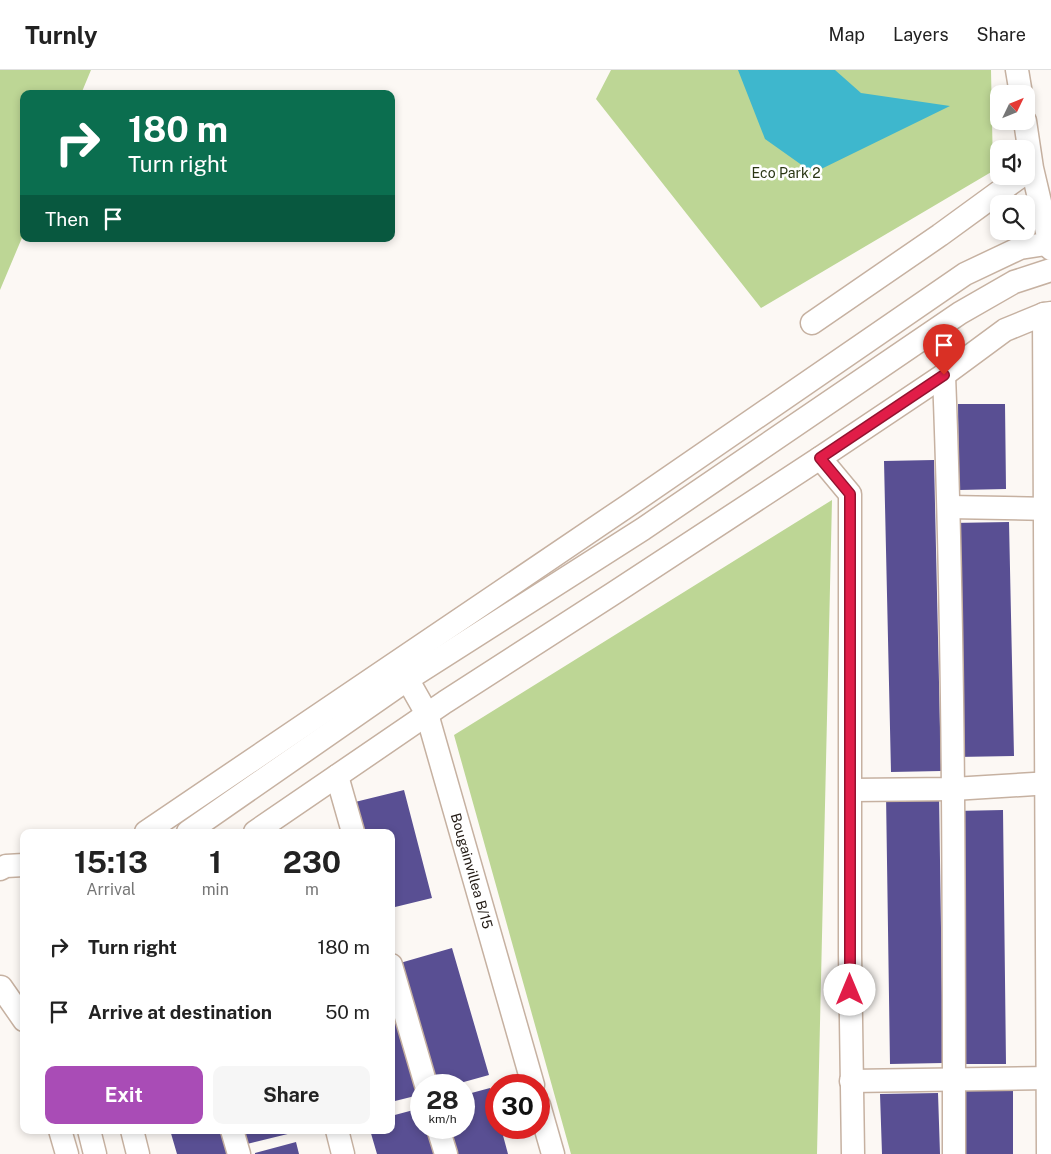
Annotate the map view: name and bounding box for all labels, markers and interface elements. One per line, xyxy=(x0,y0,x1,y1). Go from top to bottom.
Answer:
text: Turnly xyxy=(25,21,98,49)
text: Map xyxy=(829,24,865,45)
text: Layers xyxy=(893,24,949,45)
text: Share xyxy=(977,24,1026,45)
north arrow xyxy=(990,85,1035,130)
map controls xyxy=(990,85,1035,240)
text: 180 m xyxy=(128,109,228,150)
icon: right xyxy=(45,110,110,175)
button: sound xyxy=(990,140,1035,185)
text: Turn right xyxy=(128,151,228,177)
park label: Eco Park 2 xyxy=(752,165,821,181)
button: search xyxy=(990,195,1035,240)
icon: arrive xyxy=(99,205,127,233)
text: Then xyxy=(45,208,89,230)
pin xyxy=(923,324,965,375)
icon: arrive xyxy=(930,331,958,359)
street label: Bougainvillea B/15 xyxy=(448,811,496,931)
text: 15:13 xyxy=(74,844,148,880)
text: 1 xyxy=(209,844,222,880)
text: 230 xyxy=(283,844,341,880)
text: Arrival xyxy=(86,880,136,899)
text: min xyxy=(202,880,229,899)
text: m xyxy=(305,880,319,899)
icon: right xyxy=(45,933,73,961)
text: Turn right xyxy=(88,936,177,958)
text: 180 m xyxy=(317,936,370,958)
position arrow xyxy=(823,963,875,1015)
icon: arrive xyxy=(45,998,73,1026)
text: Arrive at destination xyxy=(88,1001,272,1023)
text: 50 m xyxy=(325,1001,370,1023)
button: Exit xyxy=(45,1066,203,1124)
button: Share xyxy=(213,1066,370,1124)
speed limit sign: 30 xyxy=(485,1074,550,1139)
text: 28 xyxy=(426,1085,459,1115)
text: km/h xyxy=(428,1112,457,1126)

